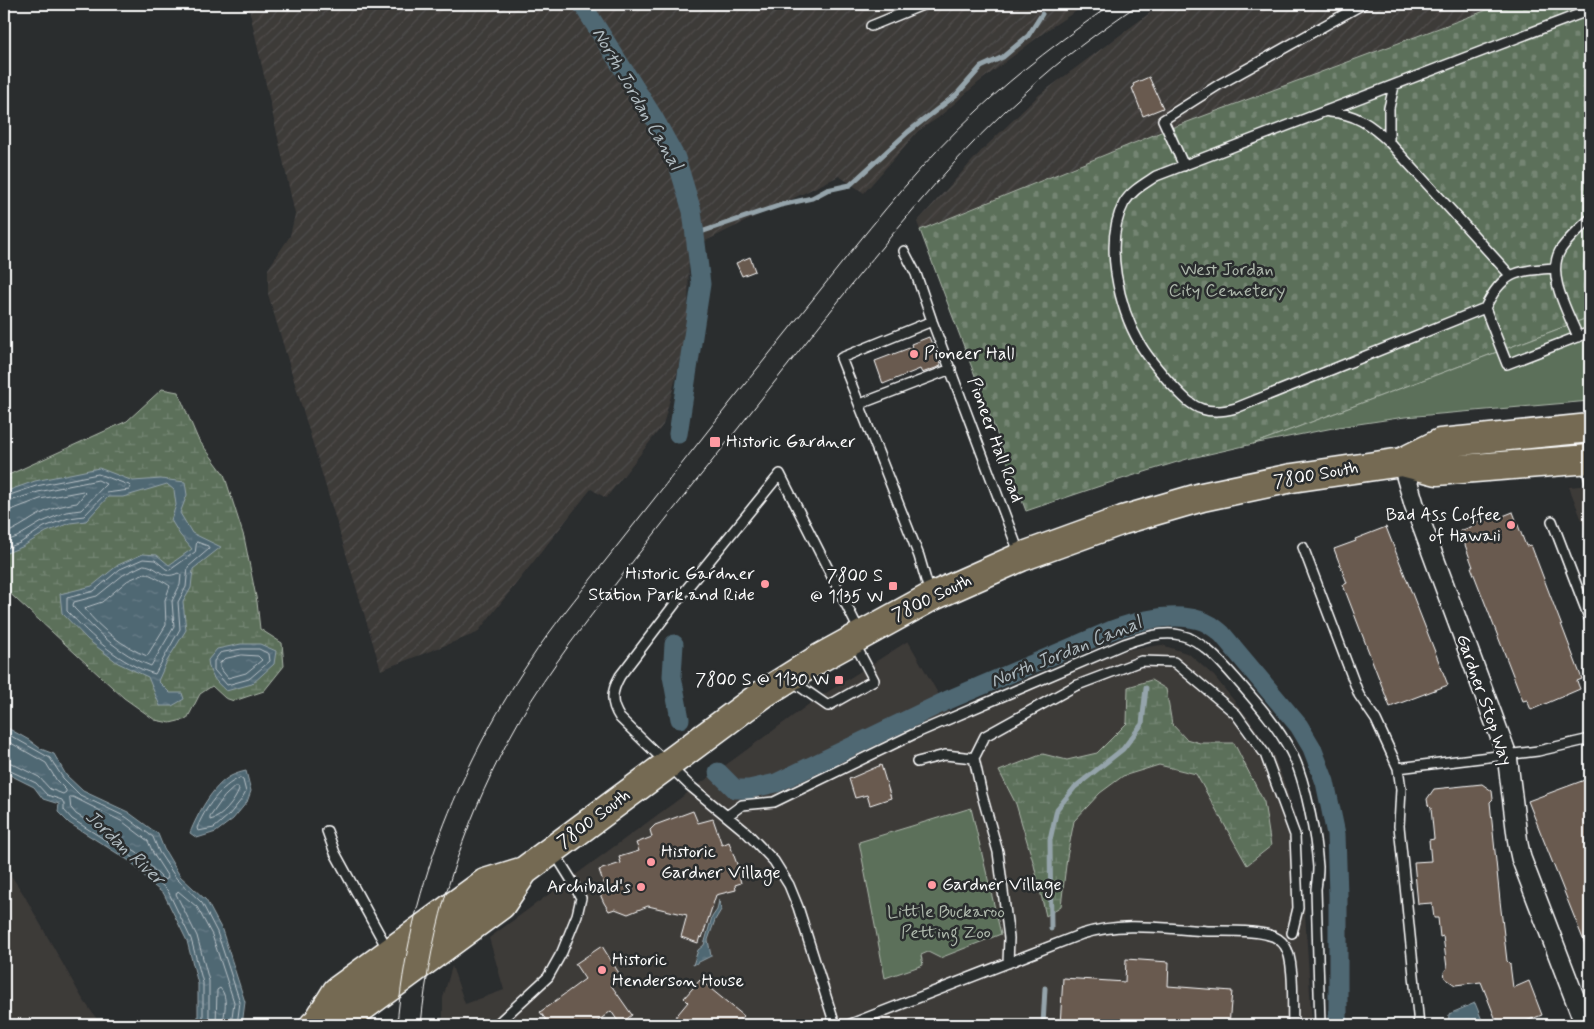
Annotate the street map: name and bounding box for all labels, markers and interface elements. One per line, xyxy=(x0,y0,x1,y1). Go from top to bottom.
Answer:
water label: North Jordan Canal xyxy=(586,23,689,176)
park label: West Jordan City Cemetery xyxy=(1168,258,1286,303)
place label: Pioneer Hall xyxy=(924,342,1014,366)
marker: Pioneer Hall xyxy=(908,348,920,360)
street label: Pioneer Hall Road xyxy=(961,374,1029,506)
place label: Historic Gardner xyxy=(726,430,856,454)
marker: Historic Gardner xyxy=(708,435,722,449)
street label: 7800 South xyxy=(1272,456,1360,494)
place label: Bad Ass Coffee of Hawaii xyxy=(1386,503,1501,548)
marker: Bad Ass Coffee of Hawaii xyxy=(1505,519,1517,531)
place label: Historic Gardner Station Park and Ride xyxy=(588,562,755,607)
place label: 7800 S @ 1135 W xyxy=(810,564,883,609)
street label: 7800 South xyxy=(888,568,976,628)
marker: Historic Gardner Station Park and Ride xyxy=(759,578,771,590)
marker: 7800 S @ 1135 W xyxy=(887,580,899,592)
water label: North Jordan Canal xyxy=(987,610,1146,694)
street label: Gardner Stop Way xyxy=(1450,631,1518,769)
place label: 7800 S @ 1130 W xyxy=(695,668,829,692)
marker: 7800 S @ 1130 W xyxy=(833,674,845,686)
street label: 7800 South xyxy=(553,784,635,854)
water label: Jordan River xyxy=(80,805,172,893)
place label: Historic Gardner Village xyxy=(661,840,781,886)
marker: Historic Gardner Village xyxy=(645,856,657,868)
place label: Gardner Village xyxy=(942,873,1062,898)
place label: Archibald's xyxy=(547,875,631,899)
marker: Gardner Village xyxy=(926,879,938,891)
marker: Archibald's xyxy=(635,881,647,893)
park label: Little Buckaroo Petting Zoo xyxy=(887,900,1005,947)
place label: Historic Henderson House xyxy=(612,948,744,993)
marker: Historic Henderson House xyxy=(596,964,608,976)

